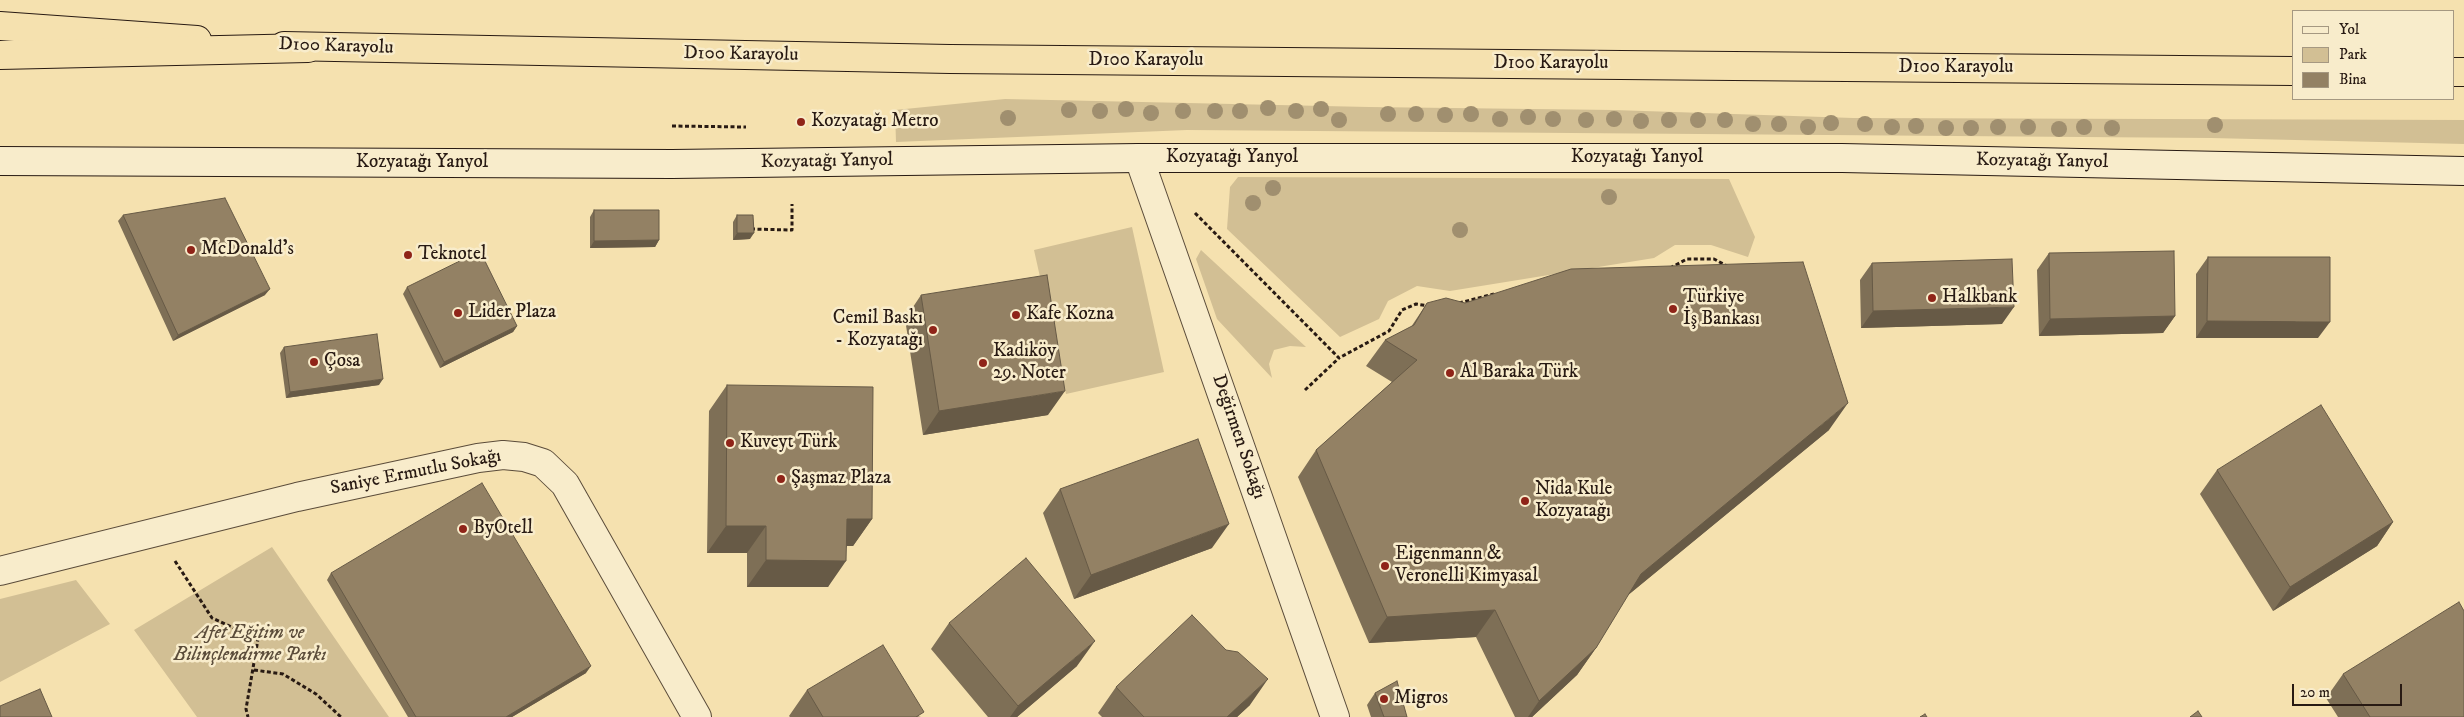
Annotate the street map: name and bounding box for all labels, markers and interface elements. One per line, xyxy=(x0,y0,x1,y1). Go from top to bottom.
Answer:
legend xyxy=(2292,10,2454,100)
text: Yol xyxy=(2339,20,2359,39)
street label: D100 Karayolu xyxy=(278,34,394,60)
street label: D100 Karayolu xyxy=(683,43,799,67)
text: Park xyxy=(2339,45,2367,64)
street label: D100 Karayolu xyxy=(1089,50,1203,72)
street label: D100 Karayolu xyxy=(1494,53,1608,75)
street label: D100 Karayolu xyxy=(1899,57,2013,79)
text: Bina xyxy=(2339,70,2367,89)
place label: Kozyatağı Metro xyxy=(811,111,938,133)
marker: Kozyatağı Metro xyxy=(795,116,807,128)
street label: Kozyatağı Yanyol xyxy=(1166,147,1298,169)
street label: Kozyatağı Yanyol xyxy=(1571,147,1703,169)
street label: Kozyatağı Yanyol xyxy=(761,149,893,175)
street label: Kozyatağı Yanyol xyxy=(1976,149,2108,175)
street label: Kozyatağı Yanyol xyxy=(356,152,488,174)
place label: McDonald's xyxy=(201,239,294,261)
marker: McDonald's xyxy=(185,244,197,256)
place label: Teknotel xyxy=(418,244,487,266)
marker: Teknotel xyxy=(402,249,414,261)
place label: Türkiye İş Bankası xyxy=(1683,287,1760,331)
place label: Halkbank xyxy=(1942,287,2017,309)
marker: Halkbank xyxy=(1926,292,1938,304)
place label: Lider Plaza xyxy=(468,302,556,324)
marker: Türkiye İş Bankası xyxy=(1667,303,1679,315)
place label: Kafe Kozna xyxy=(1026,304,1114,326)
marker: Lider Plaza xyxy=(452,307,464,319)
place label: Cemil Baskı - Kozyatağı xyxy=(833,308,923,352)
marker: Kafe Kozna xyxy=(1010,309,1022,321)
marker: Cemil Baskı - Kozyatağı xyxy=(927,324,939,336)
place label: Kadıköy 29. Noter xyxy=(993,341,1066,385)
place label: Çosa xyxy=(324,351,360,373)
marker: Çosa xyxy=(308,356,320,368)
marker: Kadıköy 29. Noter xyxy=(977,357,989,369)
place label: Al Baraka Türk xyxy=(1460,362,1578,384)
marker: Al Baraka Türk xyxy=(1444,367,1456,379)
street label: Değirmen Sokağı xyxy=(1206,372,1270,502)
place label: Kuveyt Türk xyxy=(740,432,837,454)
marker: Kuveyt Türk xyxy=(724,437,736,449)
street label: Saniye Ermutlu Sokağı xyxy=(329,445,503,501)
place label: Şaşmaz Plaza xyxy=(791,468,891,490)
marker: Şaşmaz Plaza xyxy=(775,473,787,485)
place label: Nida Kule Kozyatağı xyxy=(1535,479,1612,523)
marker: Nida Kule Kozyatağı xyxy=(1519,495,1531,507)
place label: ByOtell xyxy=(473,518,533,540)
marker: ByOtell xyxy=(457,523,469,535)
place label: Eigenmann & Veronelli Kimyasal xyxy=(1395,544,1538,588)
marker: Eigenmann & Veronelli Kimyasal xyxy=(1379,560,1391,572)
park label: Afet Eğitim ve Bilinçlendirme Parkı xyxy=(174,623,326,667)
scale bar xyxy=(2294,674,2404,706)
text: 20 m xyxy=(2300,683,2330,702)
place label: Migros xyxy=(1394,688,1448,710)
marker: Migros xyxy=(1378,693,1390,705)

